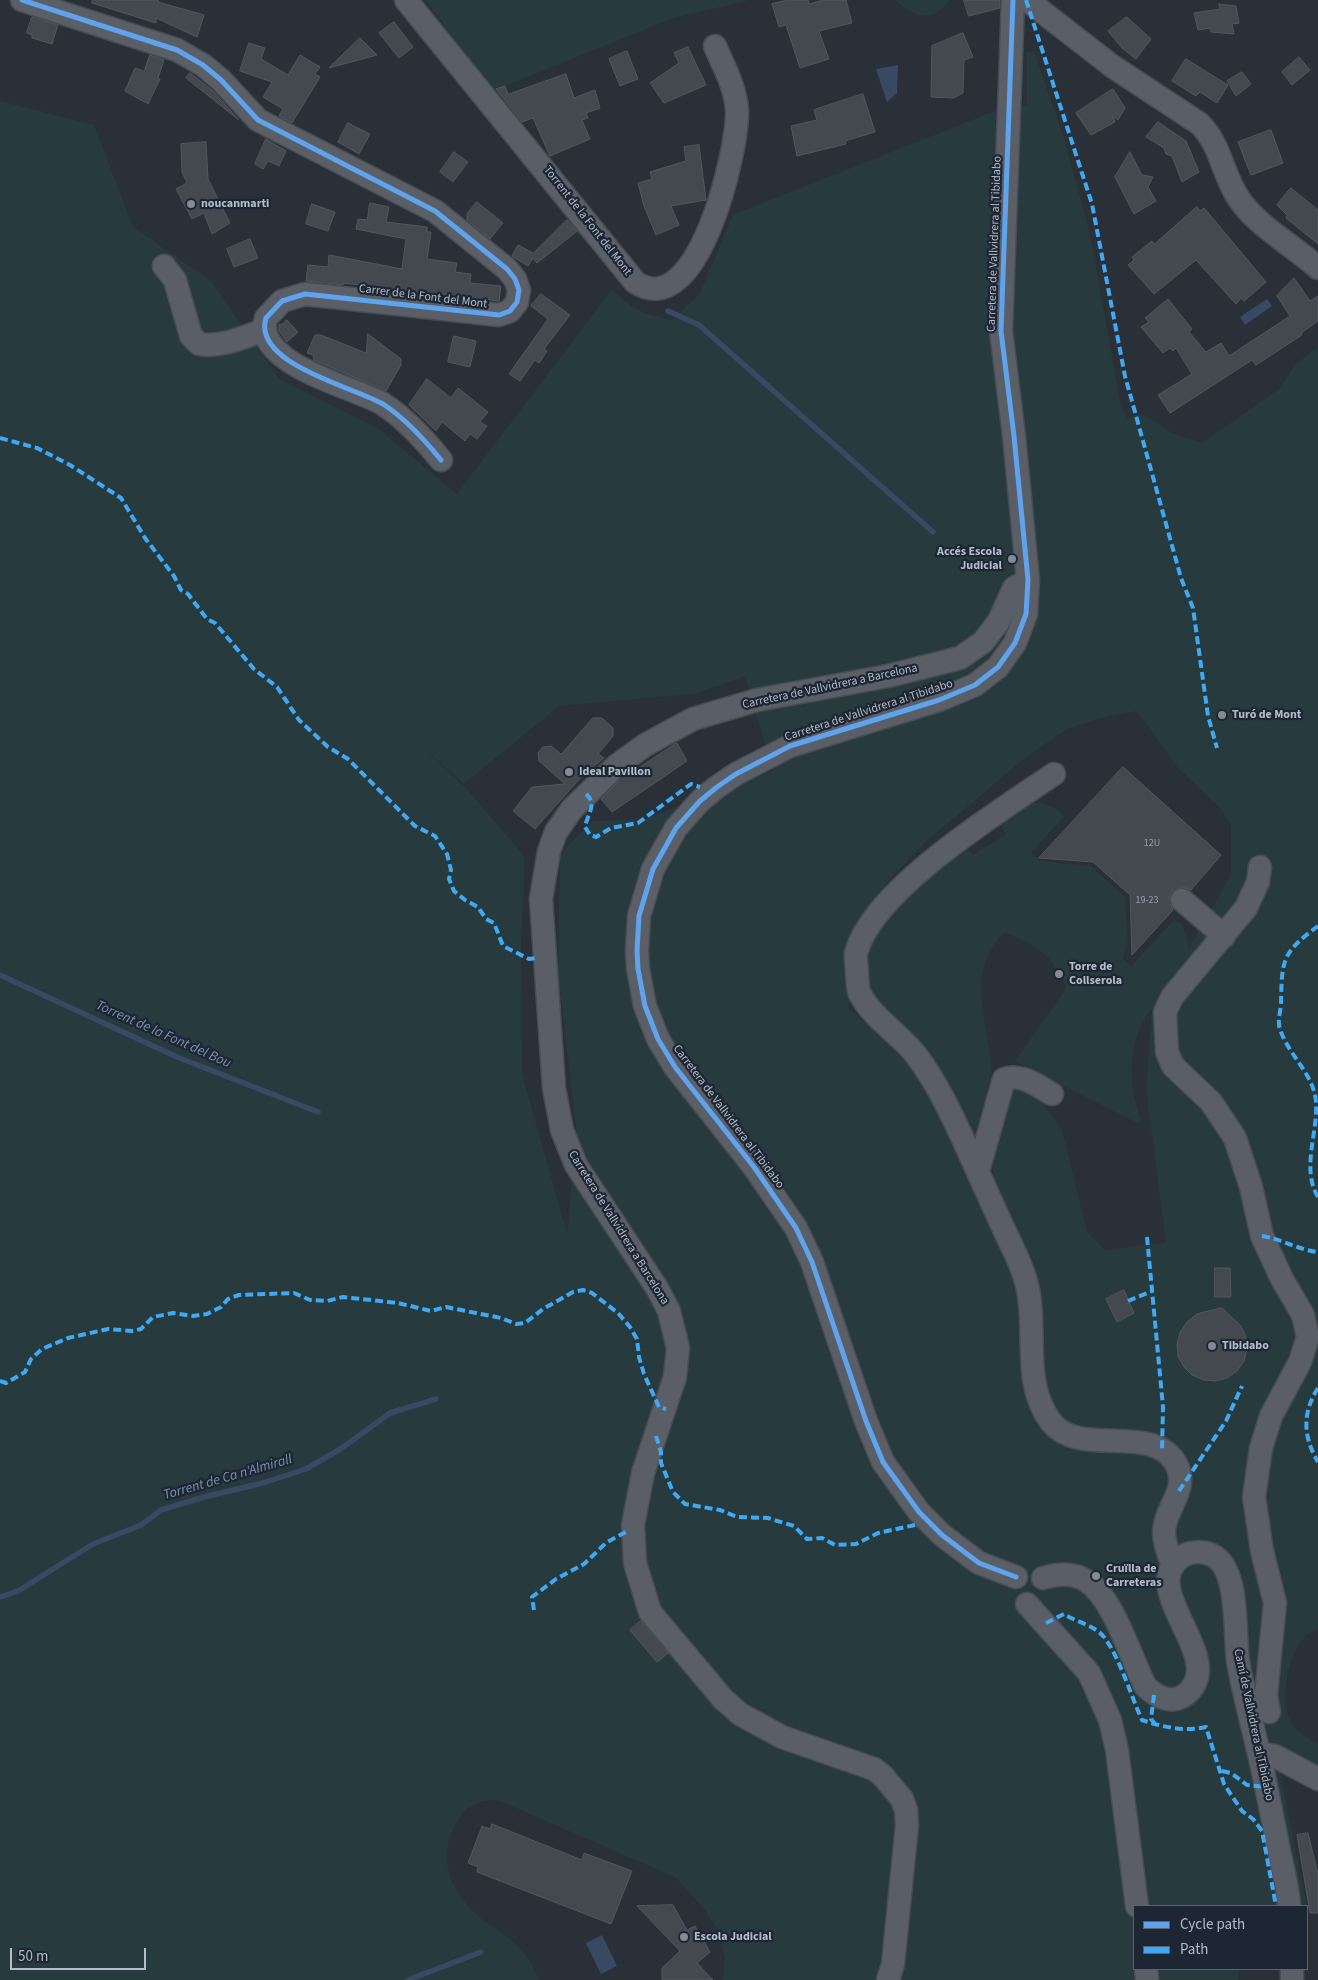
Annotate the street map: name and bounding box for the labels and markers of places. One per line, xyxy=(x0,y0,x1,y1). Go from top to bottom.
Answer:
place label: noucanmarti xyxy=(201,197,269,211)
marker: noucanmarti xyxy=(185,198,197,210)
place label: Accés Escola Judicial xyxy=(937,545,1002,573)
marker: Accés Escola Judicial xyxy=(1006,553,1018,565)
place label: Turó de Mont xyxy=(1232,708,1301,722)
marker: Turó de Mont xyxy=(1216,709,1228,721)
place label: Ideal Pavillon xyxy=(579,765,651,779)
marker: Ideal Pavillon xyxy=(563,766,575,778)
place label: Torre de Collserola xyxy=(1069,960,1122,988)
marker: Torre de Collserola xyxy=(1053,968,1065,980)
place label: Tibidabo xyxy=(1222,1339,1269,1353)
marker: Tibidabo xyxy=(1206,1340,1218,1352)
place label: Cruïlla de Carreteras xyxy=(1106,1562,1162,1590)
marker: Cruïlla de Carreteras xyxy=(1090,1570,1102,1582)
place label: Escola Judicial xyxy=(694,1930,772,1944)
marker: Escola Judicial xyxy=(678,1931,690,1943)

